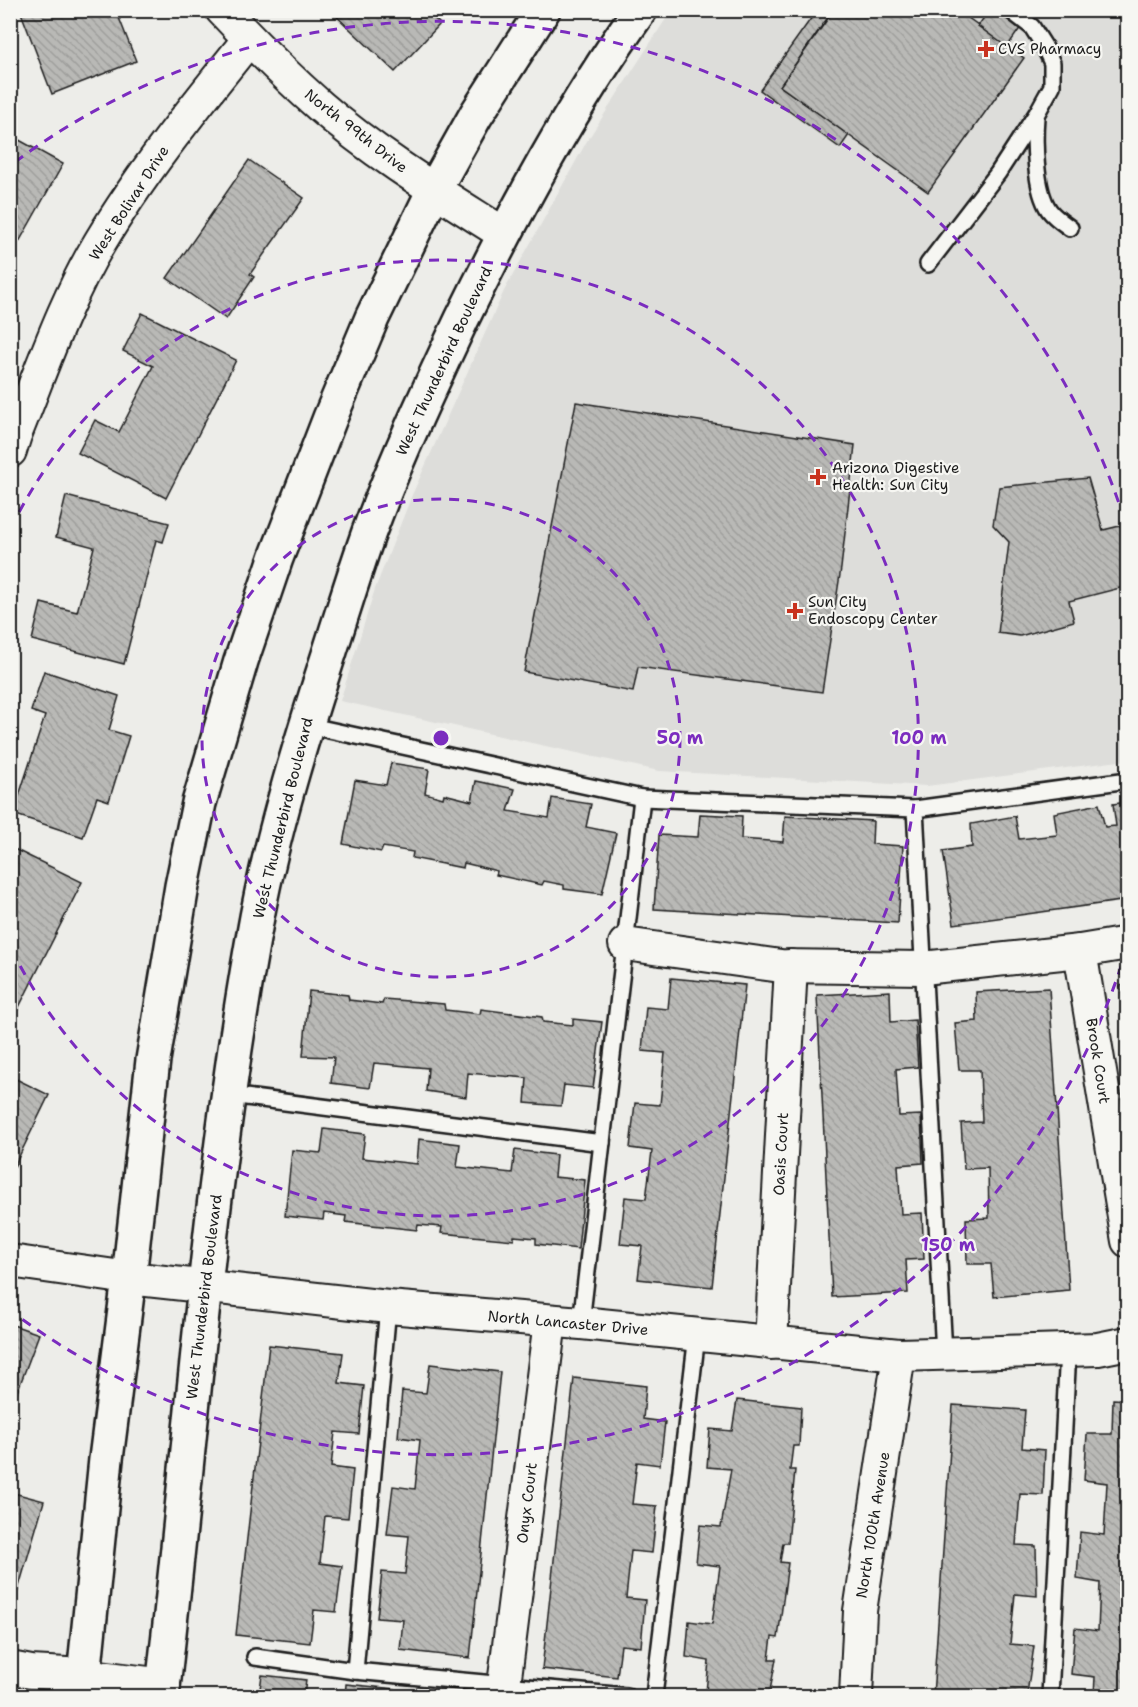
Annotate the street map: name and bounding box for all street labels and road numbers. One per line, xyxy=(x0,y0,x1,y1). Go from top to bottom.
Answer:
street label: North 99th Drive xyxy=(300,85,412,177)
street label: West Bolivar Drive xyxy=(84,142,174,264)
street label: West Thunderbird Boulevard xyxy=(391,263,497,459)
street label: West Thunderbird Boulevard xyxy=(248,715,318,921)
street label: Brook Court xyxy=(1081,1017,1115,1105)
street label: Oasis Court xyxy=(769,1112,793,1196)
street label: West Thunderbird Boulevard xyxy=(181,1193,227,1401)
street label: North Lancaster Drive xyxy=(487,1306,649,1340)
street label: North 100th Avenue xyxy=(852,1450,894,1600)
street label: Onyx Court xyxy=(512,1461,542,1545)

